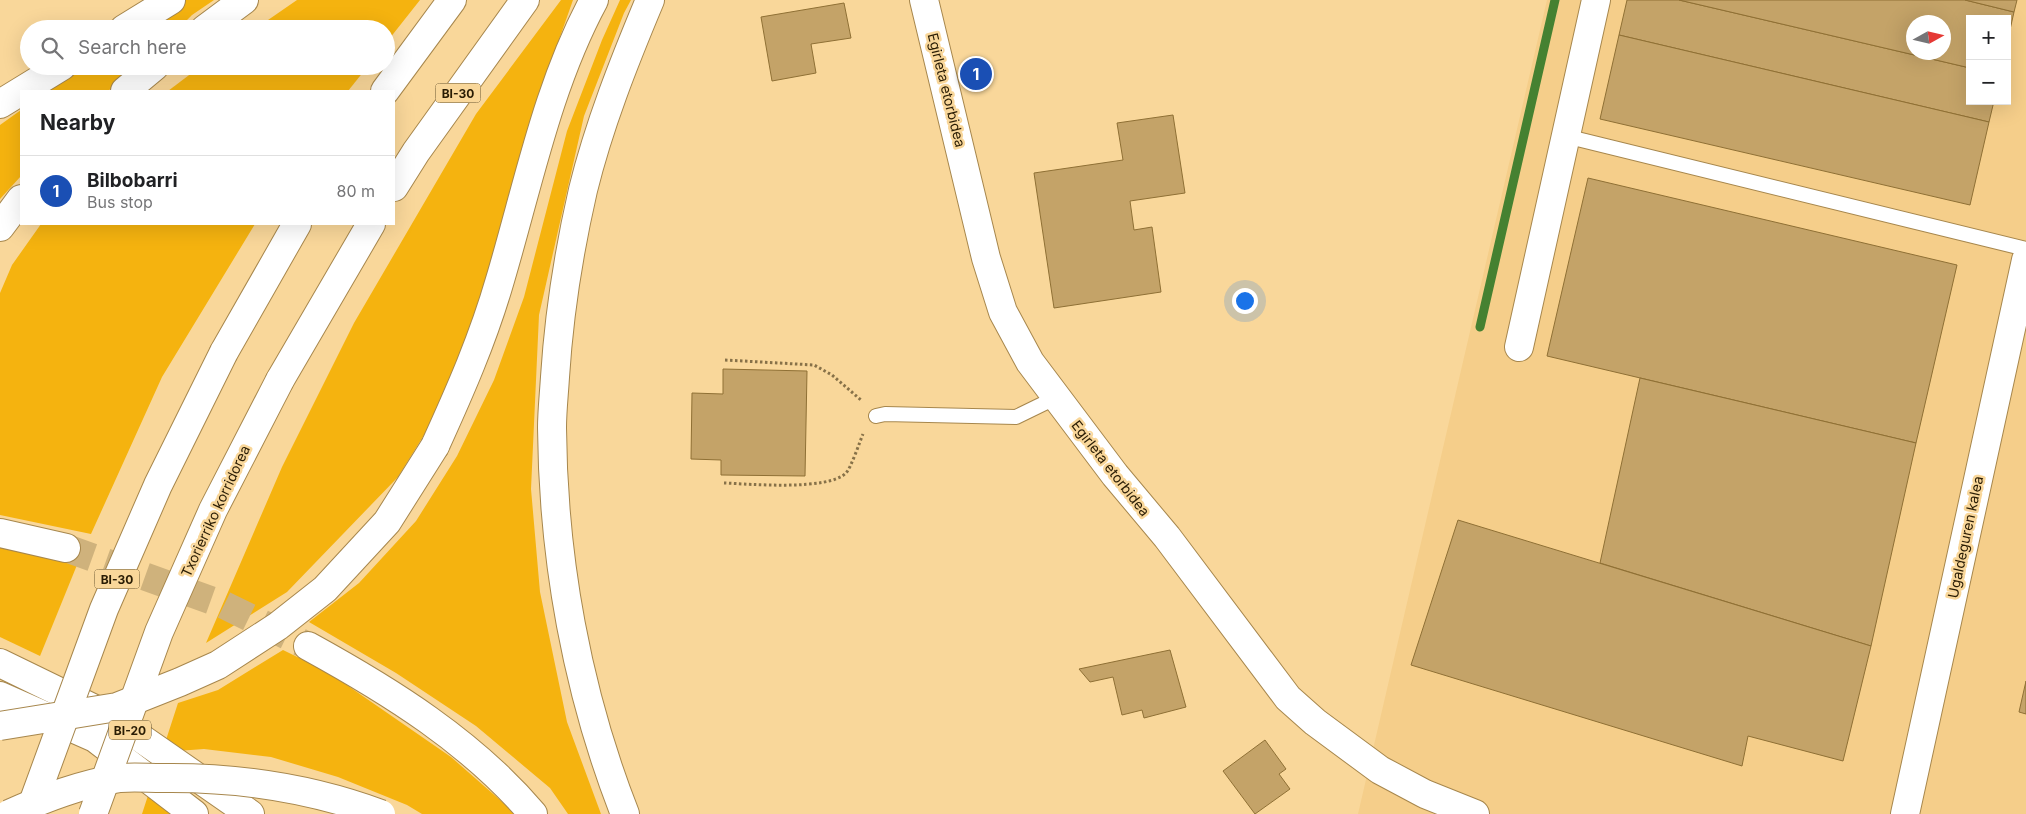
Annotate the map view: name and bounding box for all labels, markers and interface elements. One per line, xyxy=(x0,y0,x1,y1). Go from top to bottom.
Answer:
north arrow xyxy=(1906,15,1951,60)
map controls xyxy=(1966,15,2011,105)
button: + xyxy=(1966,15,2011,60)
search box xyxy=(20,20,395,75)
street label: Egirleta etorbidea xyxy=(925,31,969,149)
icon: search xyxy=(38,34,66,62)
text: Search here xyxy=(78,36,187,59)
pin: 1 xyxy=(960,55,992,93)
button: − xyxy=(1966,60,2011,105)
road number: BI-30 xyxy=(436,84,480,102)
text: Nearby xyxy=(40,110,115,135)
text: Bilbobarri xyxy=(87,169,178,192)
text: 1 xyxy=(53,181,59,201)
text: 80 m xyxy=(336,181,375,201)
text: Bus stop xyxy=(87,192,153,212)
your location xyxy=(1232,288,1258,314)
street label: Egirleta etorbidea xyxy=(1068,417,1154,519)
street label: Txorierriko korridorea xyxy=(177,442,253,580)
street label: Ugaldeguren kalea xyxy=(1944,474,1986,600)
road number: BI-30 xyxy=(94,570,140,588)
road number: BI-20 xyxy=(109,720,151,740)

